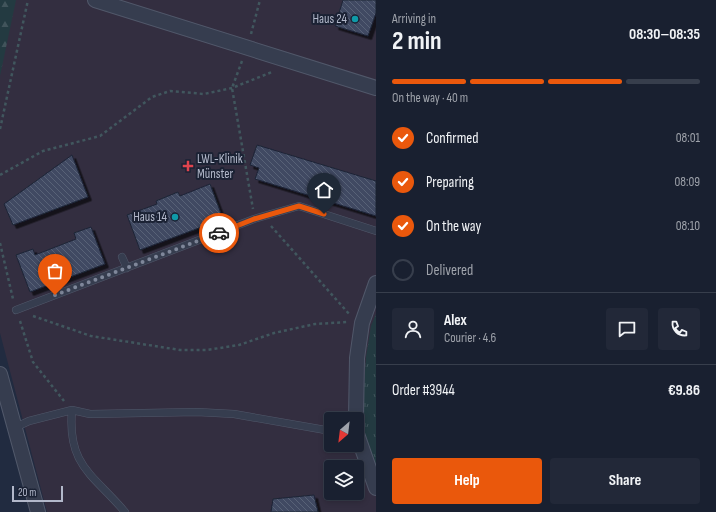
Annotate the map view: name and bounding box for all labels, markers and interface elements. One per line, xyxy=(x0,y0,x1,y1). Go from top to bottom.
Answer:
place label: Haus 24 xyxy=(313,11,348,27)
text: Arriving in xyxy=(392,11,436,27)
marker: Haus 24 xyxy=(350,14,360,24)
text: 08:30–08:35 xyxy=(629,25,700,44)
text: 2 min xyxy=(392,26,442,57)
text: On the way · 40 m xyxy=(392,90,468,106)
icon: check xyxy=(392,127,414,149)
text: Confirmed xyxy=(426,129,479,148)
text: 08:01 xyxy=(676,130,700,146)
place label: LWL-Klinik Münster xyxy=(197,151,243,182)
marker: LWL-Klinik Münster xyxy=(182,160,194,172)
icon: check xyxy=(392,171,414,193)
pin xyxy=(307,173,341,214)
text: Preparing xyxy=(426,173,474,192)
text: 08:09 xyxy=(675,174,700,190)
icon: home xyxy=(313,179,335,201)
place label: Haus 14 xyxy=(133,209,168,225)
marker: Haus 14 xyxy=(170,212,180,222)
courier xyxy=(199,213,239,253)
icon: check xyxy=(392,215,414,237)
text: On the way xyxy=(426,217,481,236)
text: 08:10 xyxy=(676,218,700,234)
icon: car xyxy=(208,222,230,244)
pin xyxy=(38,254,72,295)
icon: bag xyxy=(44,260,66,282)
text: Delivered xyxy=(426,261,473,280)
button: person xyxy=(392,308,434,350)
button: chat xyxy=(606,308,648,350)
button: phone xyxy=(658,308,700,350)
text: Alex xyxy=(444,311,467,330)
text: Courier · 4.6 xyxy=(444,330,496,346)
text: Order #3944 xyxy=(392,381,455,400)
text: €9.86 xyxy=(668,381,700,400)
north arrow xyxy=(324,412,364,452)
map controls xyxy=(324,412,364,500)
button: Help xyxy=(392,458,542,504)
button: Share xyxy=(550,458,700,504)
button: layers xyxy=(324,460,364,500)
scale bar xyxy=(12,484,63,503)
text: 20 m xyxy=(18,486,36,499)

